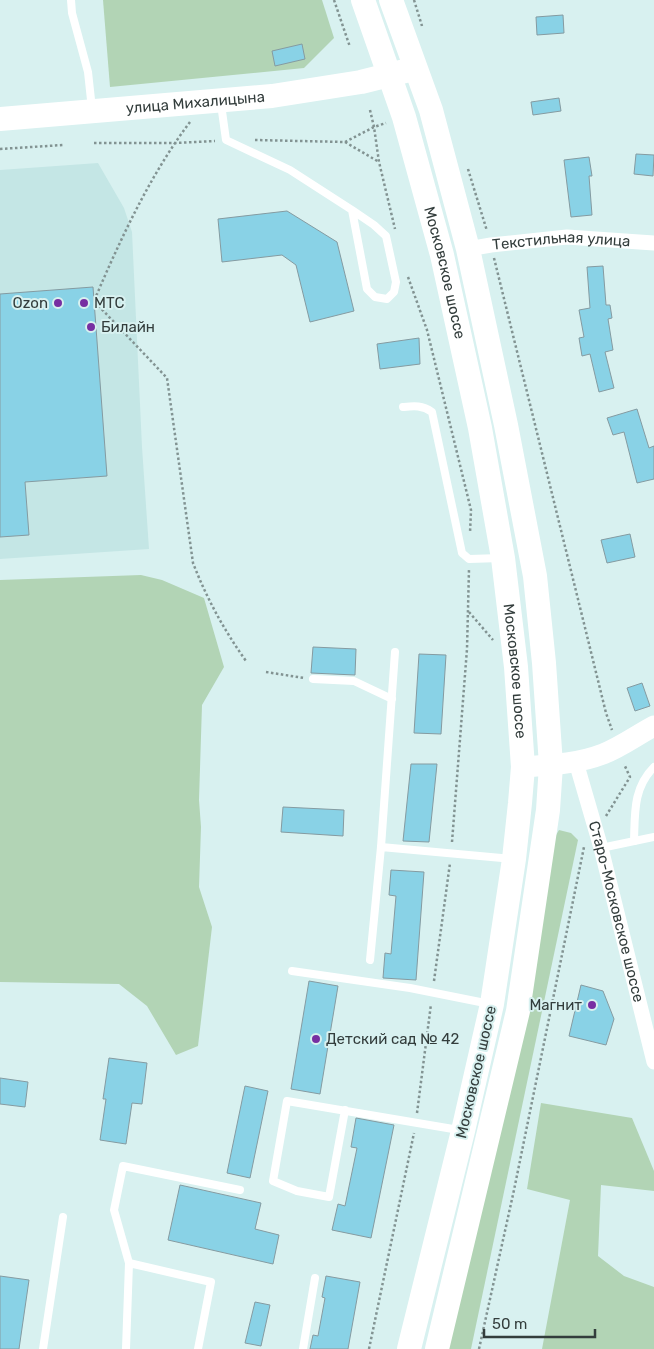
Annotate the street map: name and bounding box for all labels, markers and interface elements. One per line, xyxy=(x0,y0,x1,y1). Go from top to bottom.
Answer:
street label: улица Михалицына xyxy=(125,88,266,117)
street label: Московское шоссе xyxy=(420,204,469,341)
street label: Текстильная улица xyxy=(491,228,631,254)
place label: Ozon xyxy=(13,294,48,312)
place label: МТС xyxy=(94,294,125,312)
marker: Ozon xyxy=(52,297,64,309)
marker: МТС xyxy=(78,297,90,309)
place label: Билайн xyxy=(101,318,155,336)
marker: Билайн xyxy=(85,321,97,333)
street label: Московское шоссе xyxy=(500,603,530,739)
street label: Старо-Московское шоссе xyxy=(585,819,648,1004)
place label: Магнит xyxy=(529,996,582,1014)
marker: Магнит xyxy=(586,999,598,1011)
street label: Московское шоссе xyxy=(452,1004,500,1140)
place label: Детский сад № 42 xyxy=(326,1030,460,1048)
marker: Детский сад № 42 xyxy=(310,1033,322,1045)
scale bar xyxy=(484,1306,595,1338)
text: 50 m xyxy=(492,1315,527,1333)

